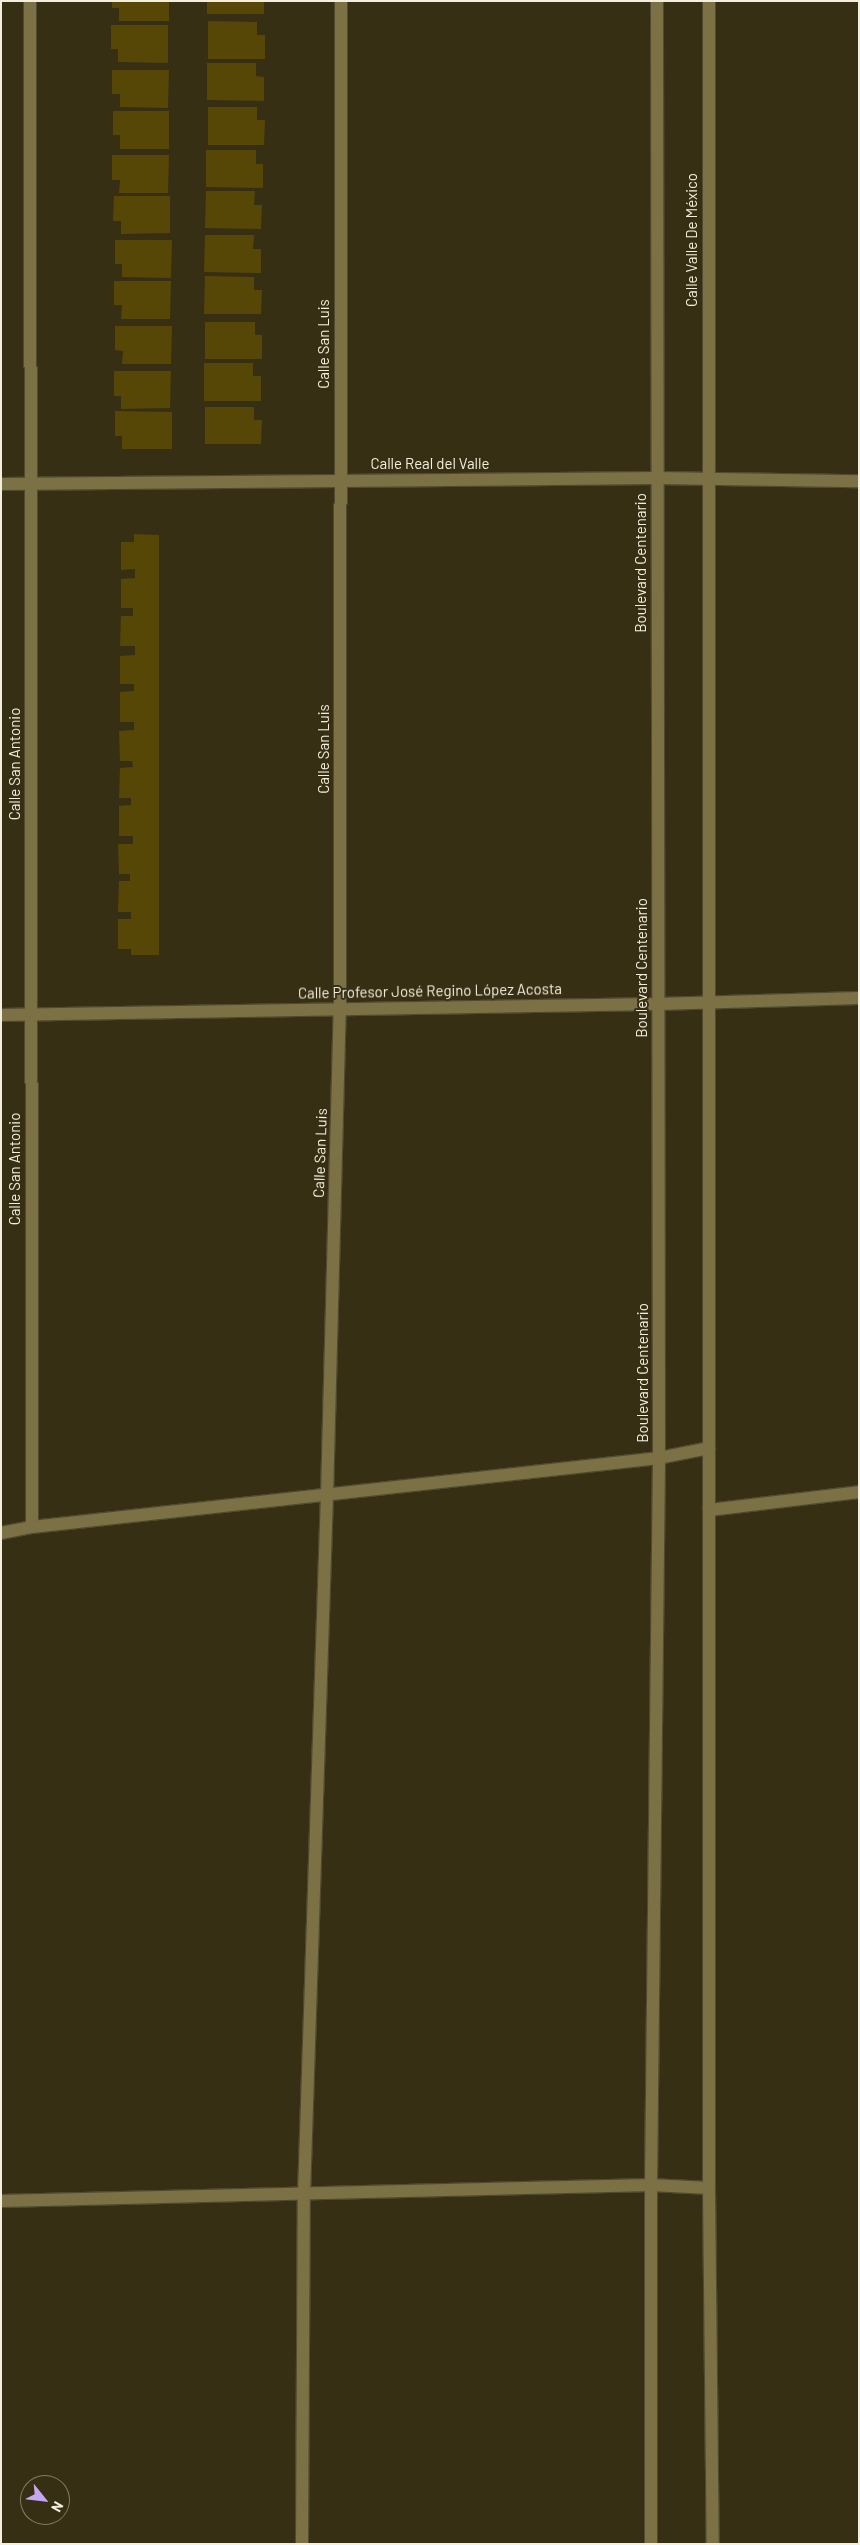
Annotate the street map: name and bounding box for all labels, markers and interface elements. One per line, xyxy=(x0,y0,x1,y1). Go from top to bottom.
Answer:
street label: Calle Valle De México xyxy=(683,173,701,307)
street label: Calle San Luis xyxy=(315,299,333,389)
street label: Calle Real del Valle xyxy=(370,455,490,473)
street label: Boulevard Centenario xyxy=(632,493,650,633)
street label: Calle San Luis xyxy=(315,704,333,794)
street label: Calle San Antonio xyxy=(6,708,24,820)
street label: Boulevard Centenario xyxy=(633,898,651,1038)
street label: Calle Profesor José Regino López Acosta xyxy=(298,980,562,1002)
street label: Calle San Luis xyxy=(309,1108,331,1198)
street label: Calle San Antonio xyxy=(6,1113,24,1225)
street label: Boulevard Centenario xyxy=(634,1303,652,1443)
north arrow xyxy=(20,2475,70,2525)
text: N xyxy=(48,2499,67,2515)

